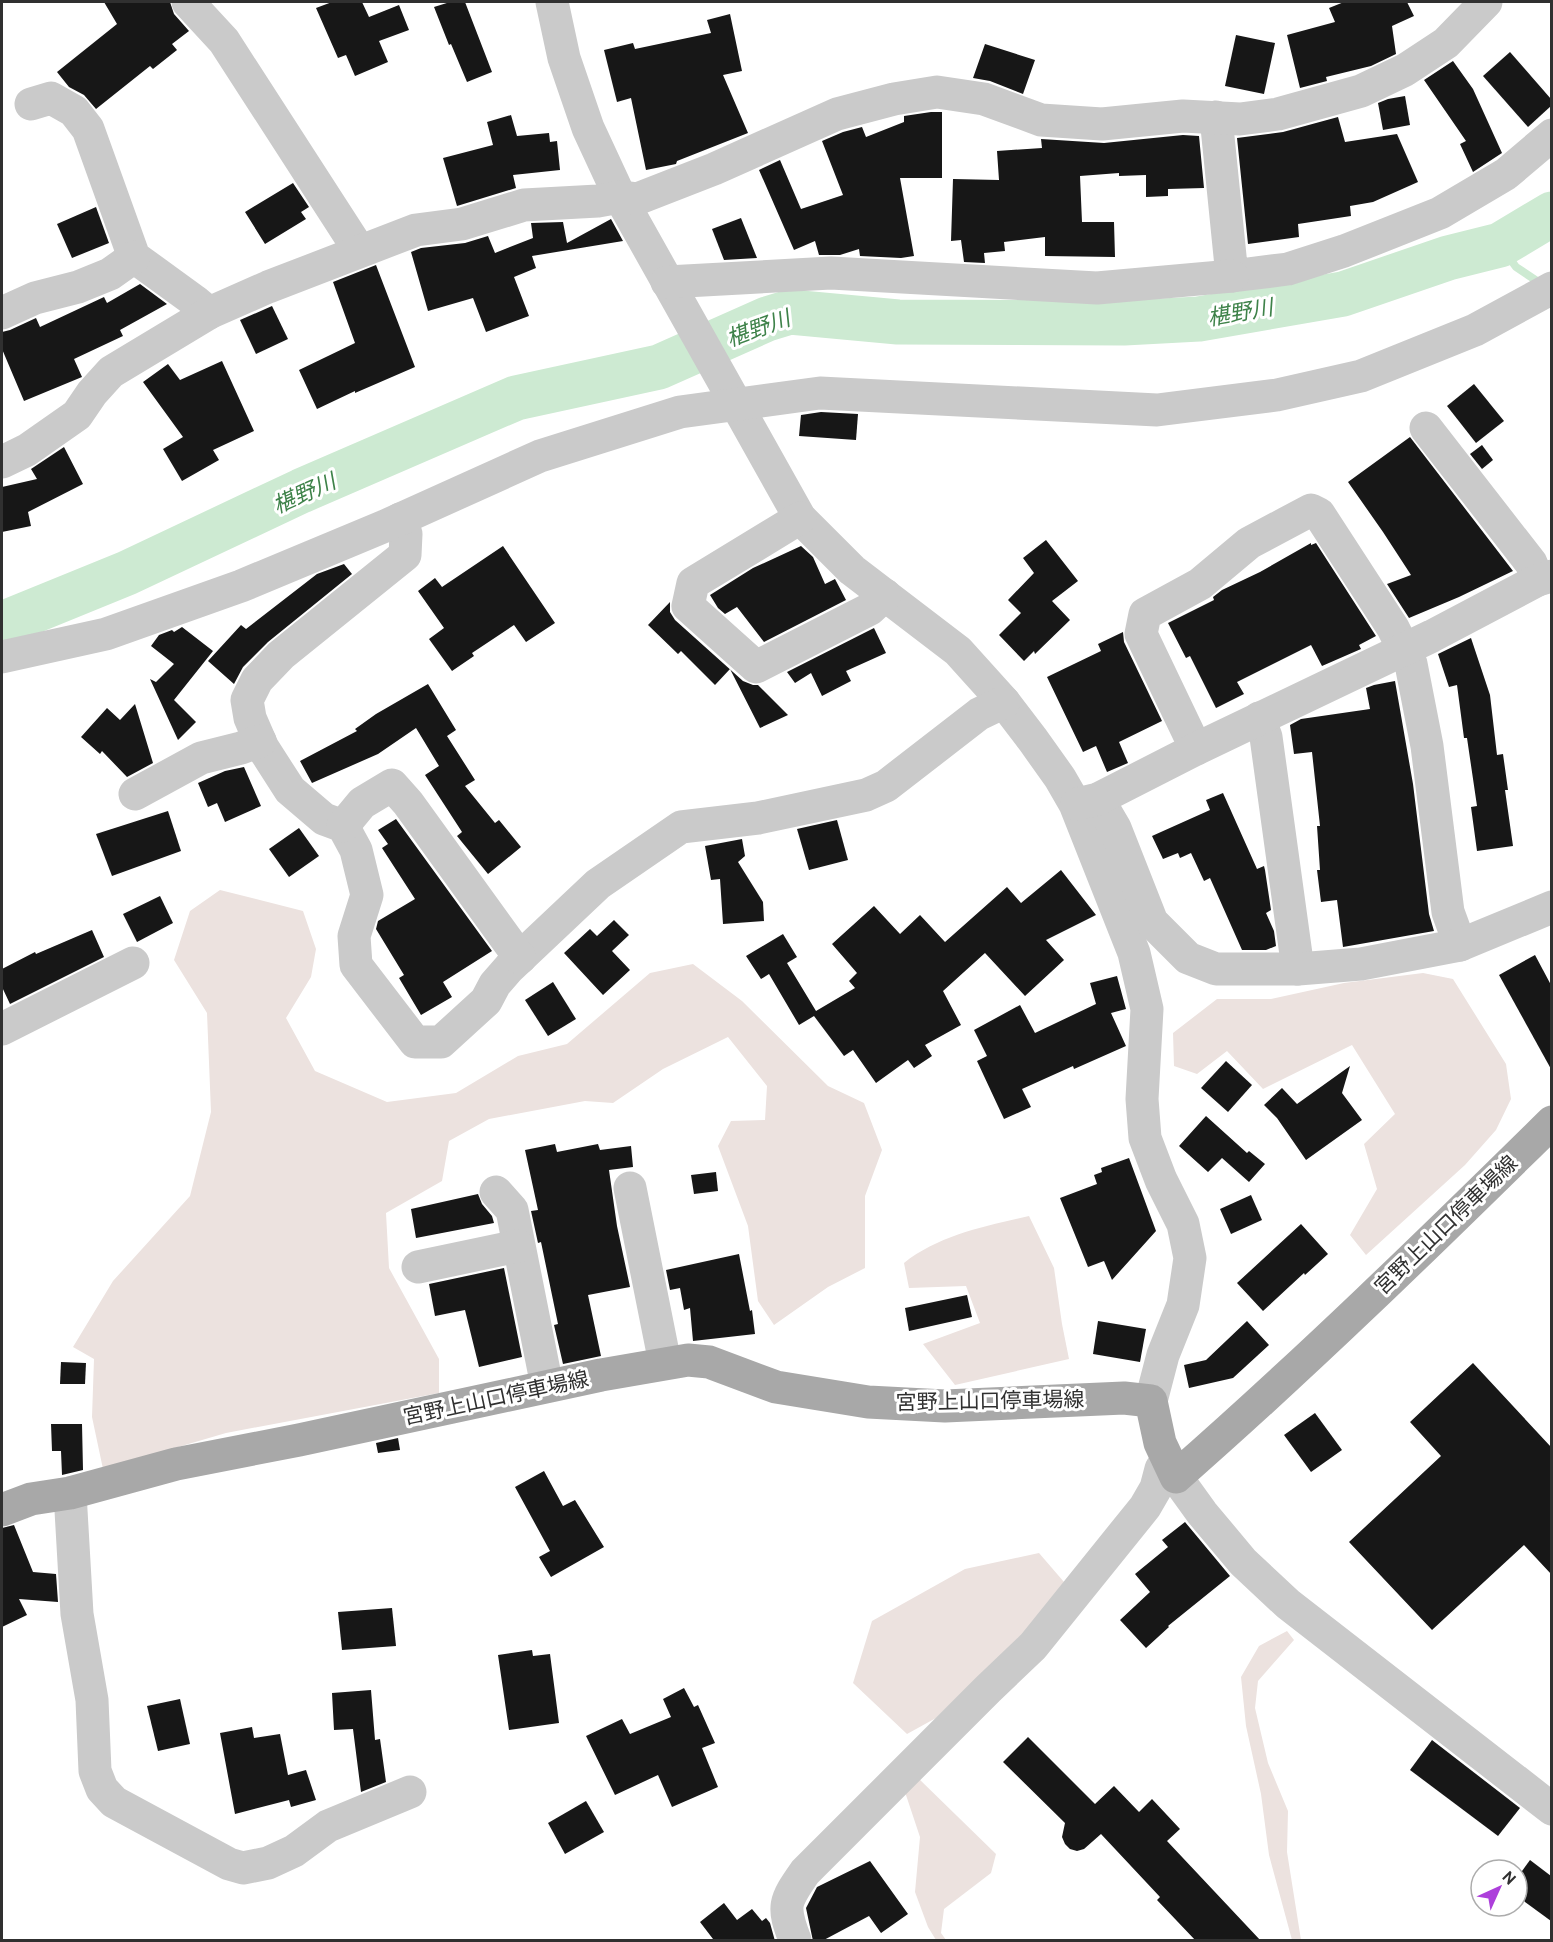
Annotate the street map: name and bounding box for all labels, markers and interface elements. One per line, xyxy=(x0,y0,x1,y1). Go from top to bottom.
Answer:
water label: 椹野川 xyxy=(1205,293,1277,332)
water label: 椹野川 xyxy=(723,304,796,352)
water label: 椹野川 xyxy=(269,467,342,519)
street label: 宮野上山口停車場線 xyxy=(1369,1150,1522,1299)
street label: 宮野上山口停車場線 xyxy=(401,1366,591,1429)
street label: 宮野上山口停車場線 xyxy=(895,1386,1085,1415)
north arrow xyxy=(1469,1858,1529,1918)
text: N xyxy=(1499,1867,1520,1888)

